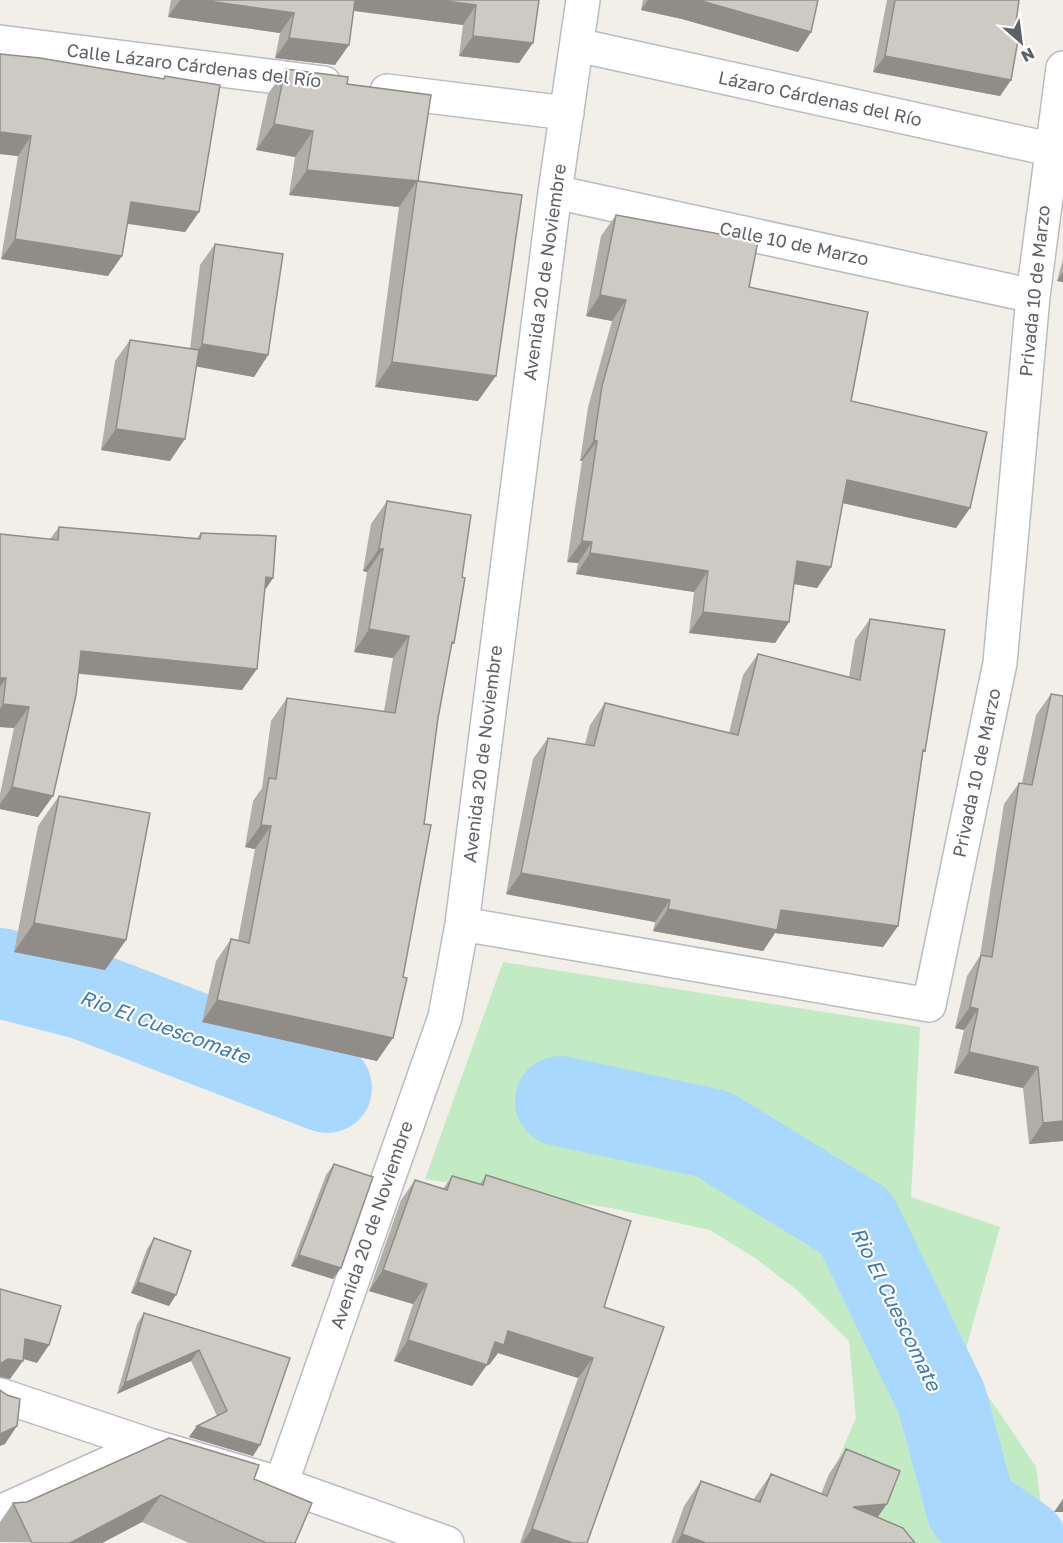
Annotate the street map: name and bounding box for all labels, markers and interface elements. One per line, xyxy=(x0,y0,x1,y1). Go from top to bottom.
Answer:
north arrow xyxy=(991,12,1051,72)
street label: Calle Lázaro Cárdenas del Río xyxy=(66,38,323,92)
text: N xyxy=(1018,44,1038,67)
street label: Lázaro Cárdenas del Río xyxy=(716,66,924,130)
street label: Avenida 20 de Noviembre xyxy=(518,162,570,382)
street label: Privada 10 de Marzo xyxy=(1014,204,1054,378)
street label: Calle 10 de Marzo xyxy=(718,216,871,270)
street label: Avenida 20 de Noviembre xyxy=(458,644,506,864)
street label: Privada 10 de Marzo xyxy=(947,686,1005,859)
water label: Rio El Cuescomate xyxy=(77,984,255,1068)
street label: Avenida 20 de Noviembre xyxy=(325,1118,417,1332)
water label: Rio El Cuescomate xyxy=(847,1223,947,1395)

